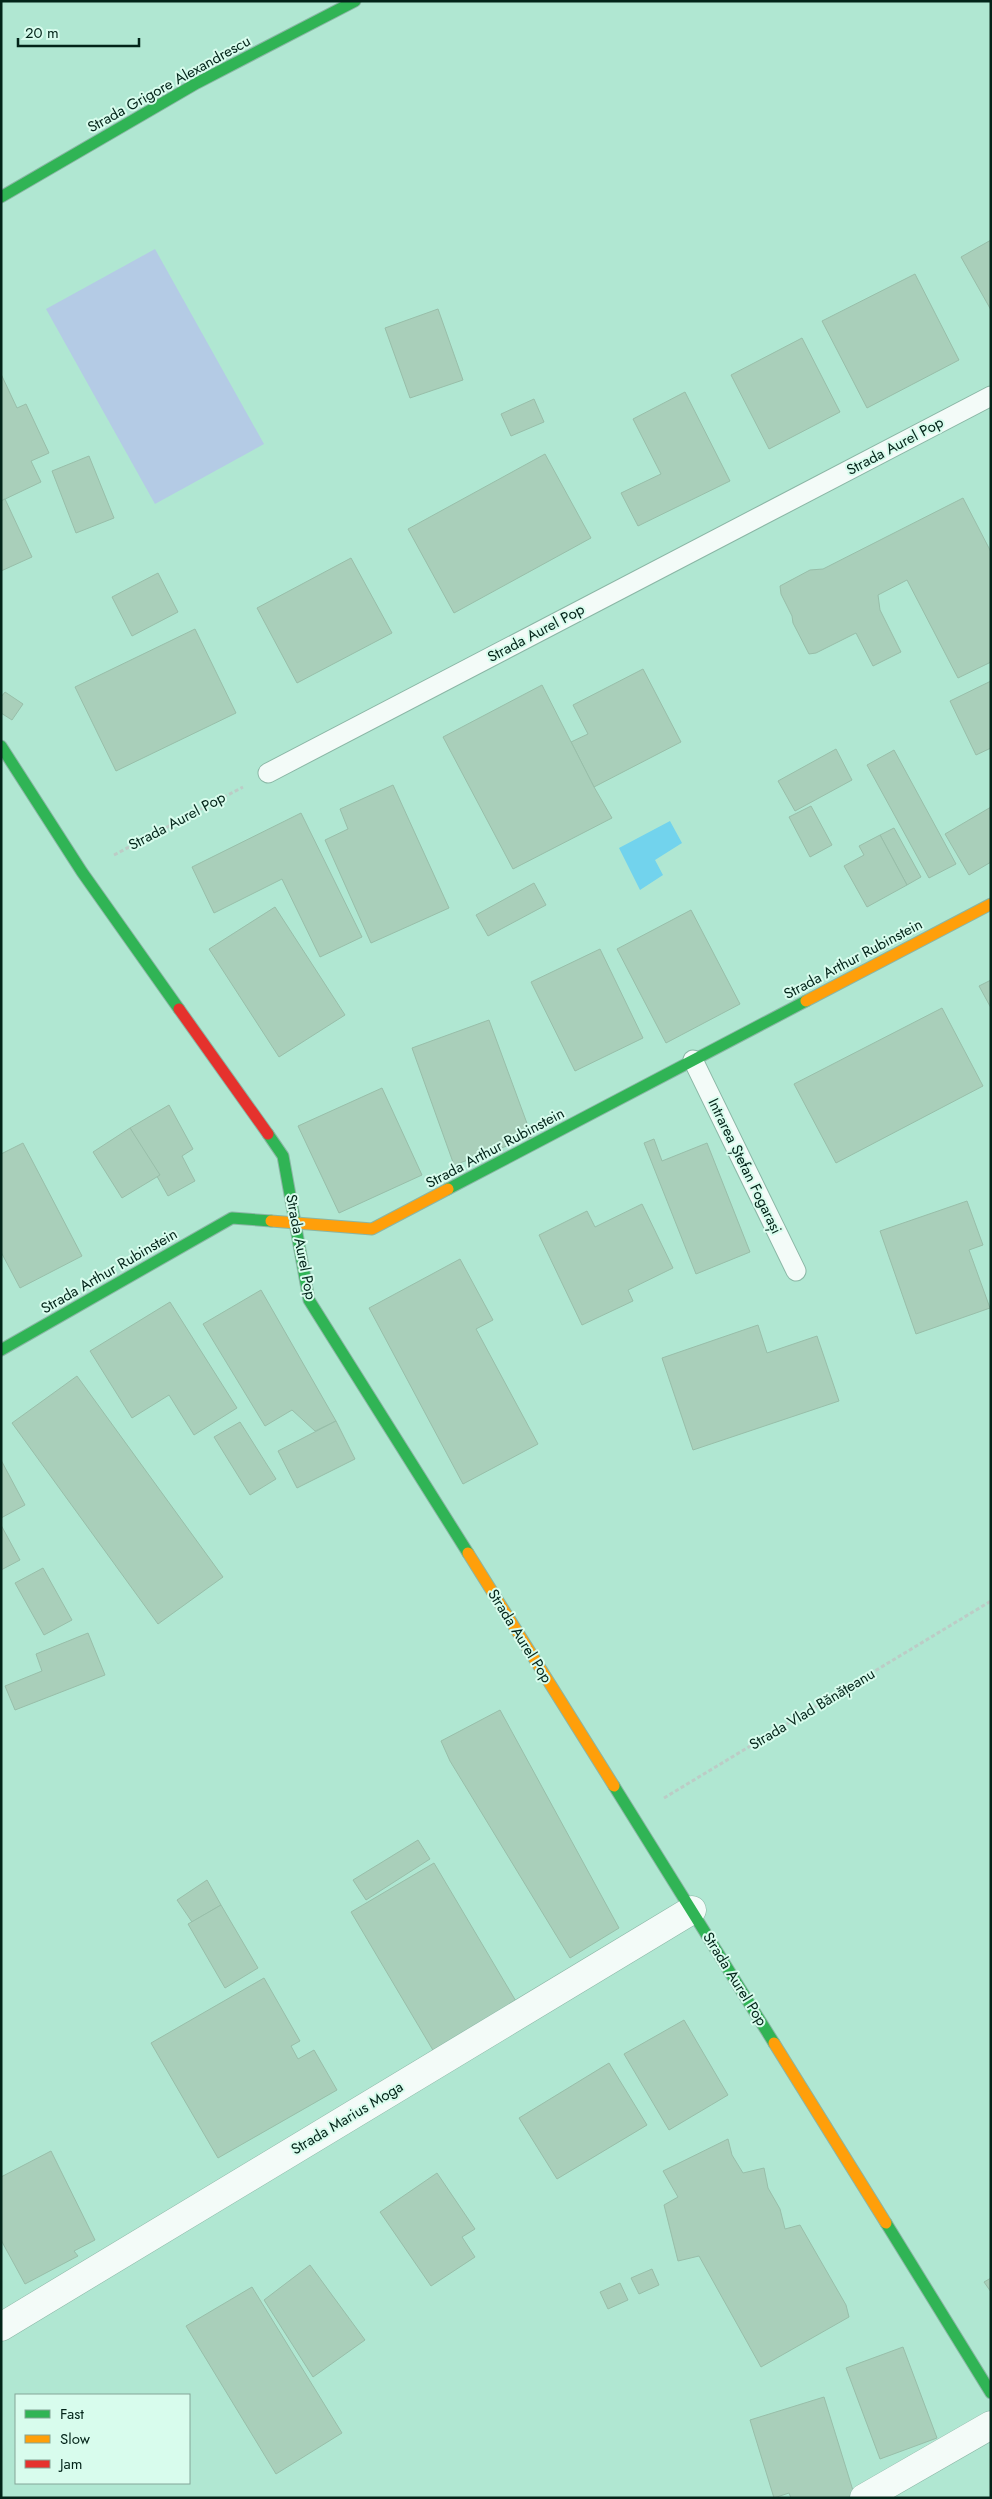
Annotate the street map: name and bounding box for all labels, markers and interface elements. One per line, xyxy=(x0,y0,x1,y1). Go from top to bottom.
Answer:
scale bar xyxy=(18,15,139,47)
text: 20 m xyxy=(25,22,59,44)
street label: Strada Grigore Alexandrescu xyxy=(83,30,255,138)
street label: Strada Aurel Pop xyxy=(843,411,948,481)
street label: Strada Aurel Pop xyxy=(484,598,589,668)
street label: Strada Aurel Pop xyxy=(125,786,230,856)
street label: Strada Arthur Rubinstein xyxy=(780,913,926,1005)
street label: Intrarea Ștefan Fogarași xyxy=(703,1094,787,1238)
street label: Strada Arthur Rubinstein xyxy=(422,1102,568,1194)
street label: Strada Aurel Pop xyxy=(280,1192,322,1302)
street label: Strada Arthur Rubinstein xyxy=(37,1223,181,1319)
street label: Strada Aurel Pop xyxy=(482,1585,558,1688)
street label: Strada Vlad Bănățeanu xyxy=(745,1663,879,1755)
street label: Strada Aurel Pop xyxy=(697,1928,773,2031)
street label: Strada Marius Moga xyxy=(287,2076,407,2160)
legend xyxy=(15,2394,190,2484)
text: Fast xyxy=(60,2403,84,2425)
text: Slow xyxy=(60,2428,91,2450)
text: Jam xyxy=(58,2453,83,2475)

